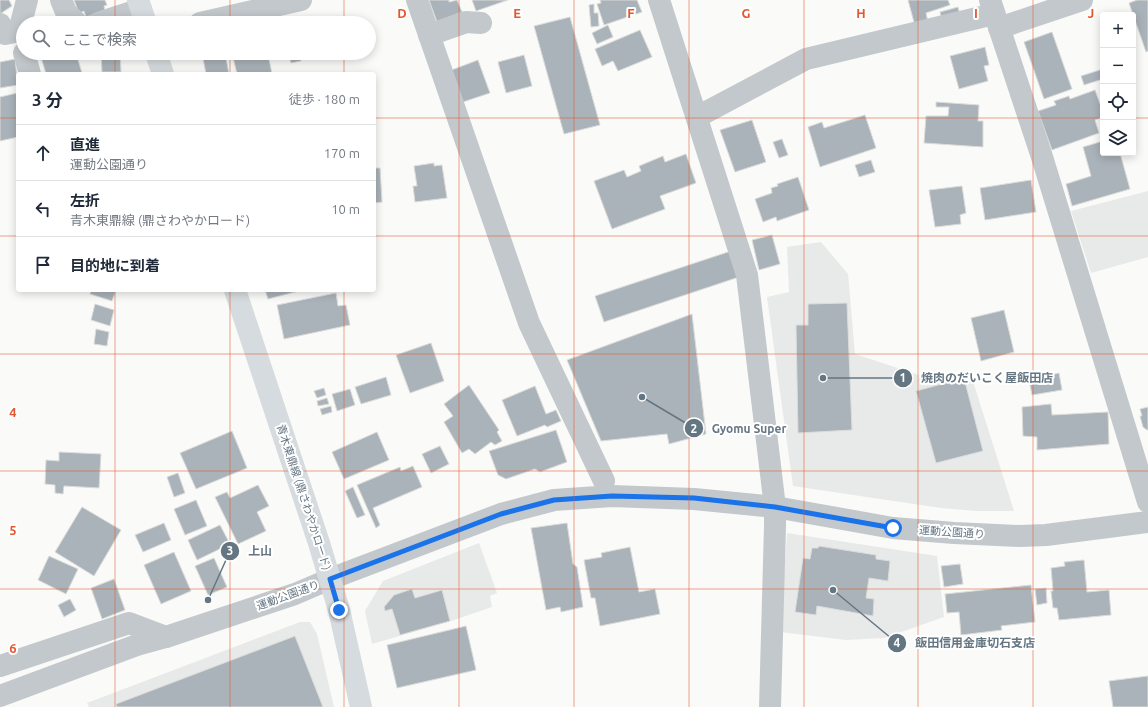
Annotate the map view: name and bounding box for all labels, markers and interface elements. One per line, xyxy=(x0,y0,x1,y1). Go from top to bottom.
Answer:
text: D xyxy=(397,6,407,20)
text: E xyxy=(513,6,521,20)
text: F xyxy=(627,6,635,20)
text: G xyxy=(742,6,751,20)
text: H xyxy=(856,6,866,20)
text: I xyxy=(974,6,978,20)
text: J xyxy=(1088,6,1094,20)
map controls xyxy=(1100,12,1136,156)
button: + xyxy=(1100,12,1136,48)
search box xyxy=(16,16,376,60)
icon: search xyxy=(30,27,52,49)
text: ここで検索 xyxy=(62,31,137,48)
button: − xyxy=(1100,48,1136,84)
button: locate xyxy=(1100,84,1136,120)
text: 3 分 xyxy=(32,90,63,109)
text: 徒歩 · 180 m xyxy=(289,92,360,106)
button: layers xyxy=(1100,120,1136,156)
text: 直進 xyxy=(70,136,100,153)
icon: ahead xyxy=(32,142,54,164)
text: 170 m xyxy=(324,146,360,160)
text: 運動公園通り xyxy=(70,157,148,171)
text: 左折 xyxy=(70,192,100,209)
icon: left xyxy=(32,198,54,220)
text: 10 m xyxy=(331,202,360,216)
text: 青木東鼎線 (鼎さわやかロード) xyxy=(70,213,250,227)
icon: arrive xyxy=(32,254,54,276)
text: 目的地に到着 xyxy=(70,257,160,274)
callout: 焼肉のだいこく屋飯田店 xyxy=(893,366,1061,390)
text: 1 xyxy=(900,371,906,384)
text: 焼肉のだいこく屋飯田店 xyxy=(921,371,1053,384)
text: 4 xyxy=(9,405,17,419)
callout: Gyomu Super xyxy=(684,416,794,440)
text: 2 xyxy=(691,422,698,435)
text: Gyomu Super xyxy=(712,422,786,435)
street label: 青木東鼎線 (鼎さわやかロード) xyxy=(274,423,333,572)
route start xyxy=(884,519,902,537)
text: 5 xyxy=(9,523,17,537)
street label: 運動公園通り xyxy=(919,524,985,540)
callout: 上山 xyxy=(220,539,280,563)
text: 3 xyxy=(227,544,233,557)
text: 上山 xyxy=(248,544,272,557)
street label: 運動公園通り xyxy=(255,578,321,612)
route end xyxy=(330,601,348,619)
callout: 飯田信用金庫切石支店 xyxy=(887,631,1043,655)
text: 4 xyxy=(894,636,901,649)
text: 飯田信用金庫切石支店 xyxy=(915,636,1035,649)
text: 6 xyxy=(9,641,17,655)

